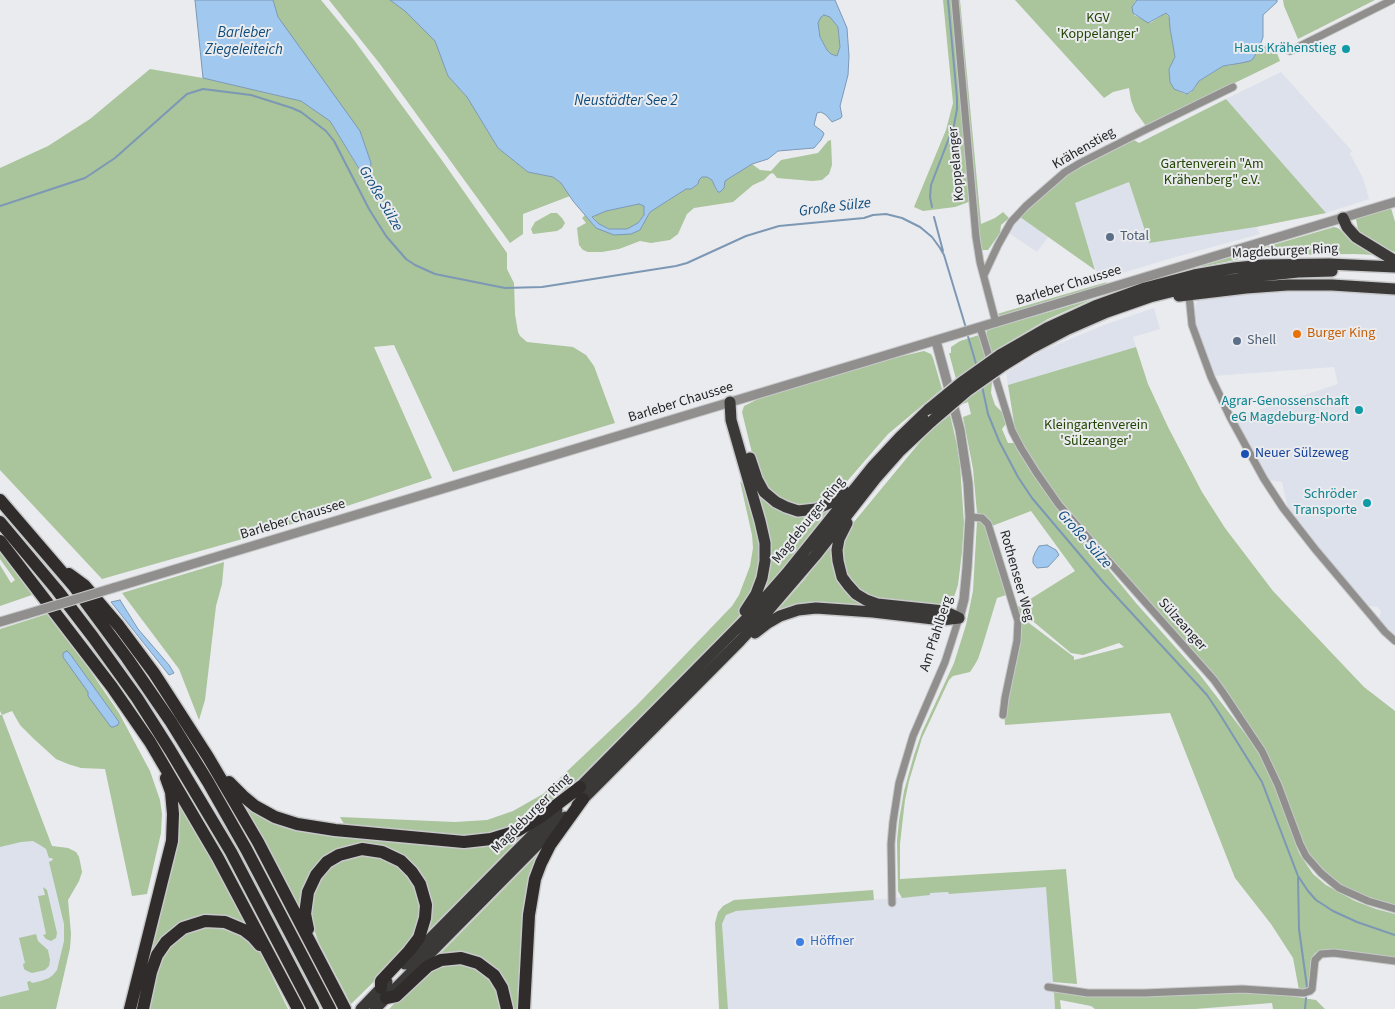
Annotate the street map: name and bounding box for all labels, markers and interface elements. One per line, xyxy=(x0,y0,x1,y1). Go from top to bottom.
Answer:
park label: KGV 'Koppelanger' xyxy=(1057,11,1139,44)
water label: Barleber Ziegeleiteich xyxy=(205,25,283,60)
place label: Haus Krähenstieg xyxy=(1234,41,1336,57)
marker: Haus Krähenstieg xyxy=(1340,43,1352,55)
water label: Neustädter See 2 xyxy=(574,93,678,111)
street label: Krähenstieg xyxy=(1050,124,1118,174)
street label: Koppelanger xyxy=(945,126,969,202)
park label: Gartenverein "Am Krähenberg" e.V. xyxy=(1160,157,1264,190)
water label: Große Sülze xyxy=(354,163,406,235)
water label: Große Sülze xyxy=(798,195,872,221)
place label: Total xyxy=(1120,229,1149,245)
marker: Total xyxy=(1104,231,1116,243)
street label: Magdeburger Ring xyxy=(1231,241,1339,263)
street label: Barleber Chaussee xyxy=(1014,262,1124,310)
place label: Burger King xyxy=(1307,326,1375,342)
marker: Burger King xyxy=(1291,328,1303,340)
place label: Shell xyxy=(1247,333,1276,349)
marker: Shell xyxy=(1231,335,1243,347)
street label: Barleber Chaussee xyxy=(626,379,736,427)
place label: Agrar-Genossenschaft eG Magdeburg-Nord xyxy=(1222,394,1349,427)
marker: Agrar-Genossenschaft eG Magdeburg-Nord xyxy=(1353,404,1365,416)
park label: Kleingartenverein 'Sülzeanger' xyxy=(1044,418,1148,451)
place label: Neuer Sülzeweg xyxy=(1255,446,1349,462)
marker: Neuer Sülzeweg xyxy=(1239,448,1251,460)
street label: Magdeburger Ring xyxy=(769,474,849,568)
place label: Schröder Transporte xyxy=(1293,487,1357,520)
street label: Barleber Chaussee xyxy=(238,496,348,544)
marker: Schröder Transporte xyxy=(1361,497,1373,509)
water label: Große Sülze xyxy=(1053,507,1115,573)
street label: Rothenseer Weg xyxy=(995,528,1037,624)
street label: Am Pfahlberg xyxy=(917,594,957,674)
street label: Sülzeanger xyxy=(1154,595,1210,655)
street label: Magdeburger Ring xyxy=(488,770,576,858)
place label: Höffner xyxy=(810,934,854,950)
marker: Höffner xyxy=(794,936,806,948)

